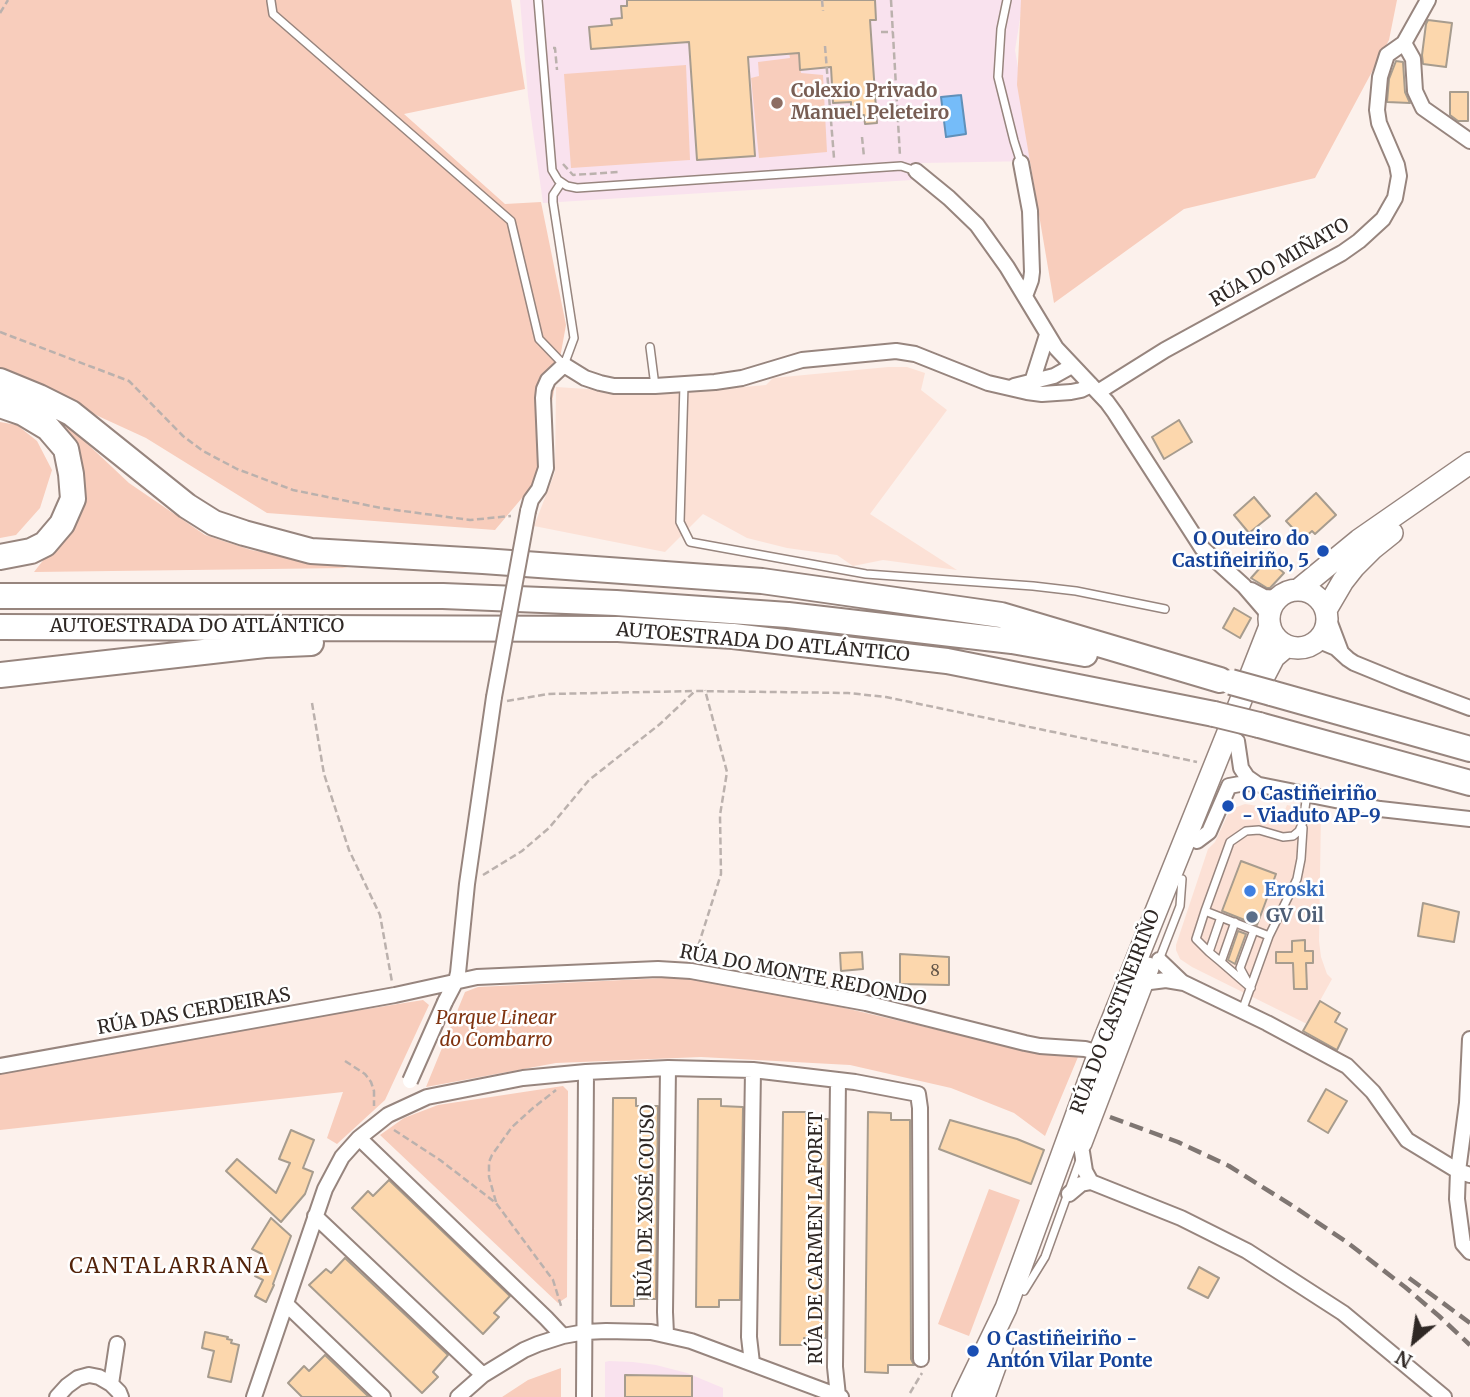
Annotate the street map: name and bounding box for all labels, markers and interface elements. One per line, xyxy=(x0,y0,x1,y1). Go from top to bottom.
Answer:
place label: Colexio Privado Manuel Peleteiro xyxy=(791,81,949,125)
marker: Colexio Privado Manuel Peleteiro xyxy=(769,95,785,111)
street label: RÚA DO MIÑATO xyxy=(1206,214,1354,312)
place label: O Outeiro do Castiñeiriño, 5 xyxy=(1172,529,1309,573)
marker: O Outeiro do Castiñeiriño, 5 xyxy=(1315,543,1331,559)
street label: AUTOESTRADA DO ATLÁNTICO xyxy=(50,616,344,638)
street label: AUTOESTRADA DO ATLÁNTICO xyxy=(615,619,911,667)
place label: O Castiñeiriño - Viaduto AP-9 xyxy=(1242,784,1381,828)
marker: O Castiñeiriño - Viaduto AP-9 xyxy=(1220,798,1236,814)
place label: Eroski xyxy=(1264,880,1325,902)
marker: Eroski xyxy=(1242,883,1258,899)
place label: GV Oil xyxy=(1266,906,1324,928)
street label: RÚA DO CASTIÑEIRIÑO xyxy=(1066,907,1166,1117)
marker: GV Oil xyxy=(1244,909,1260,925)
street label: RÚA DO MONTE REDONDO xyxy=(677,941,929,1011)
house number: 8 xyxy=(930,961,940,981)
street label: RÚA DAS CERDEIRAS xyxy=(96,984,292,1040)
park label: Parque Linear do Combarro xyxy=(436,1008,556,1052)
street label: RÚA DE XOSÉ COUSO xyxy=(634,1104,660,1298)
street label: RÚA DE CARMEN LAFORET xyxy=(806,1112,828,1364)
district label: CANTALARRANA xyxy=(71,1254,269,1280)
north arrow xyxy=(1379,1306,1449,1376)
place label: O Castiñeiriño - Antón Vilar Ponte xyxy=(987,1329,1153,1373)
marker: O Castiñeiriño - Antón Vilar Ponte xyxy=(965,1343,981,1359)
text: N xyxy=(1391,1345,1416,1374)

